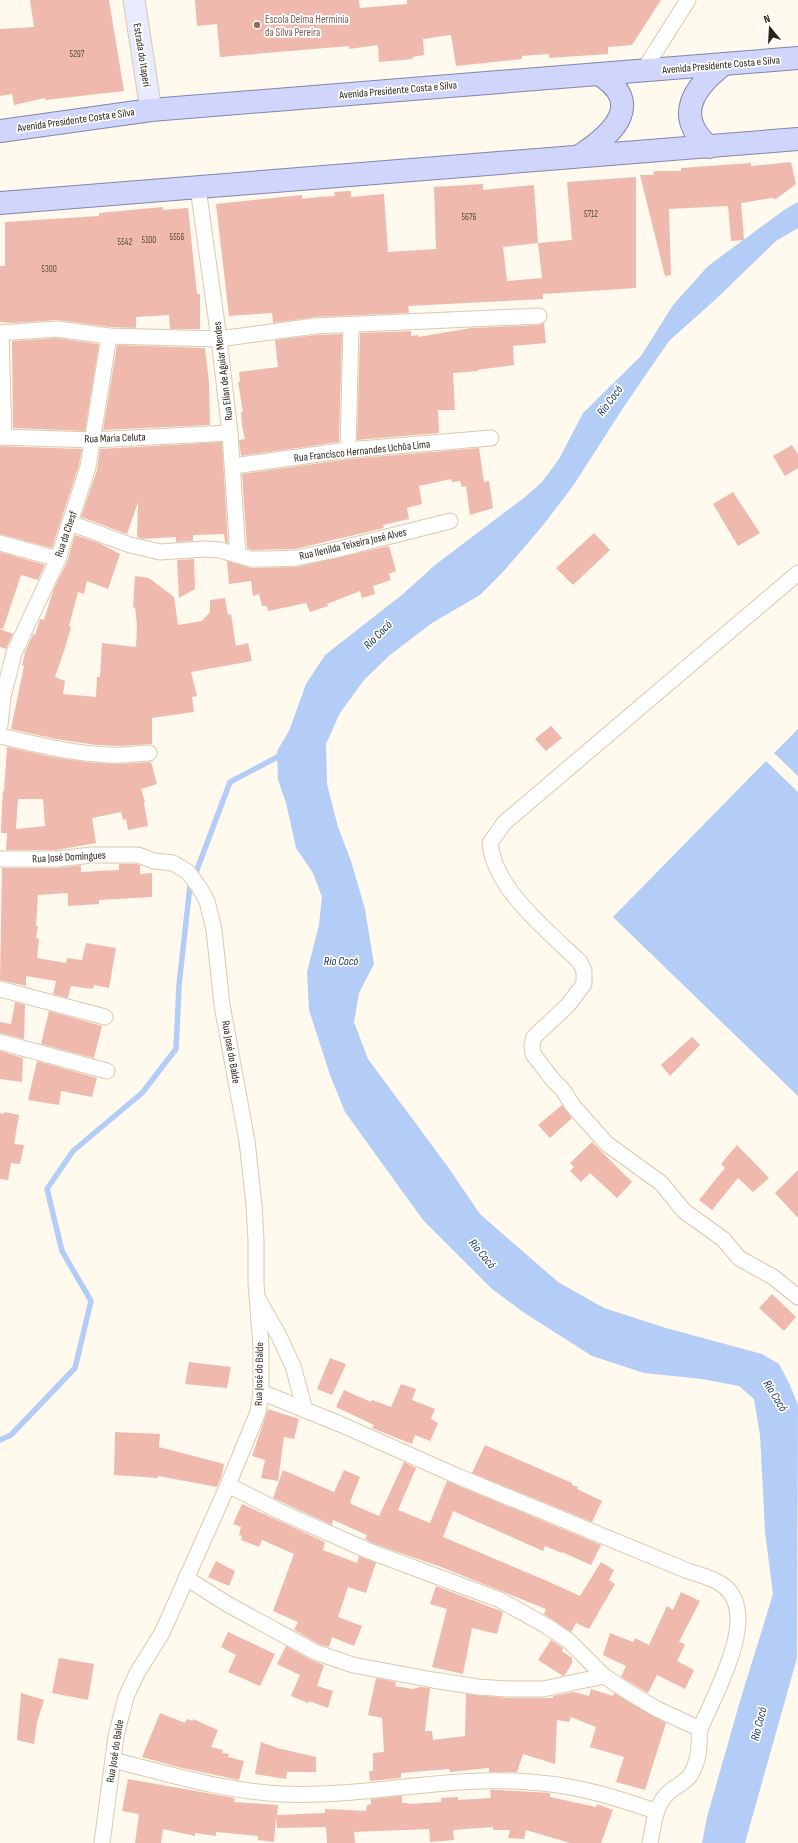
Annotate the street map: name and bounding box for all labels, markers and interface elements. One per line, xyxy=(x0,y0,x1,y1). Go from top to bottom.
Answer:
north arrow xyxy=(750,8,790,48)
text: N xyxy=(762,12,772,26)
place label: Escola Delma Hermínia da Silva Pereira xyxy=(265,13,349,39)
marker: Escola Delma Hermínia da Silva Pereira xyxy=(252,20,262,30)
street label: Estrada do Itaperi xyxy=(131,22,153,88)
house number: 5297 xyxy=(70,49,85,60)
street label: Avenida Presidente Costa e Silva xyxy=(661,53,780,77)
street label: Avenida Presidente Costa e Silva xyxy=(338,78,457,102)
street label: Avenida Presidente Costa e Silva xyxy=(16,105,135,135)
house number: 5712 xyxy=(584,209,598,220)
house number: 5676 xyxy=(461,212,477,223)
house number: 5556 xyxy=(170,232,184,243)
house number: 5100 xyxy=(142,235,156,246)
house number: 5542 xyxy=(118,237,133,248)
house number: 5300 xyxy=(41,264,57,275)
street label: Rua Elian de Aguiar Mendes xyxy=(210,321,236,421)
water label: Rio Cocó xyxy=(594,383,626,419)
street label: Rua Maria Celuta xyxy=(84,430,146,446)
street label: Rua Francisco Hernandes Uchôa Lima xyxy=(293,437,431,465)
street label: Rua da Chesf xyxy=(52,508,80,559)
street label: Rua Ilenilda Teixeira José Alves xyxy=(298,525,408,563)
water label: Rio Cocó xyxy=(361,617,396,652)
street label: Rua José Domingues xyxy=(32,849,106,865)
water label: Rio Cocó xyxy=(324,954,358,969)
street label: Rua José do Balde xyxy=(219,1019,243,1085)
water label: Rio Cocó xyxy=(465,1236,499,1272)
street label: Rua José do Balde xyxy=(252,1342,266,1406)
water label: Rio Cocó xyxy=(760,1377,791,1415)
water label: Rio Cocó xyxy=(748,1705,770,1743)
street label: Rua José do Balde xyxy=(104,1719,126,1783)

